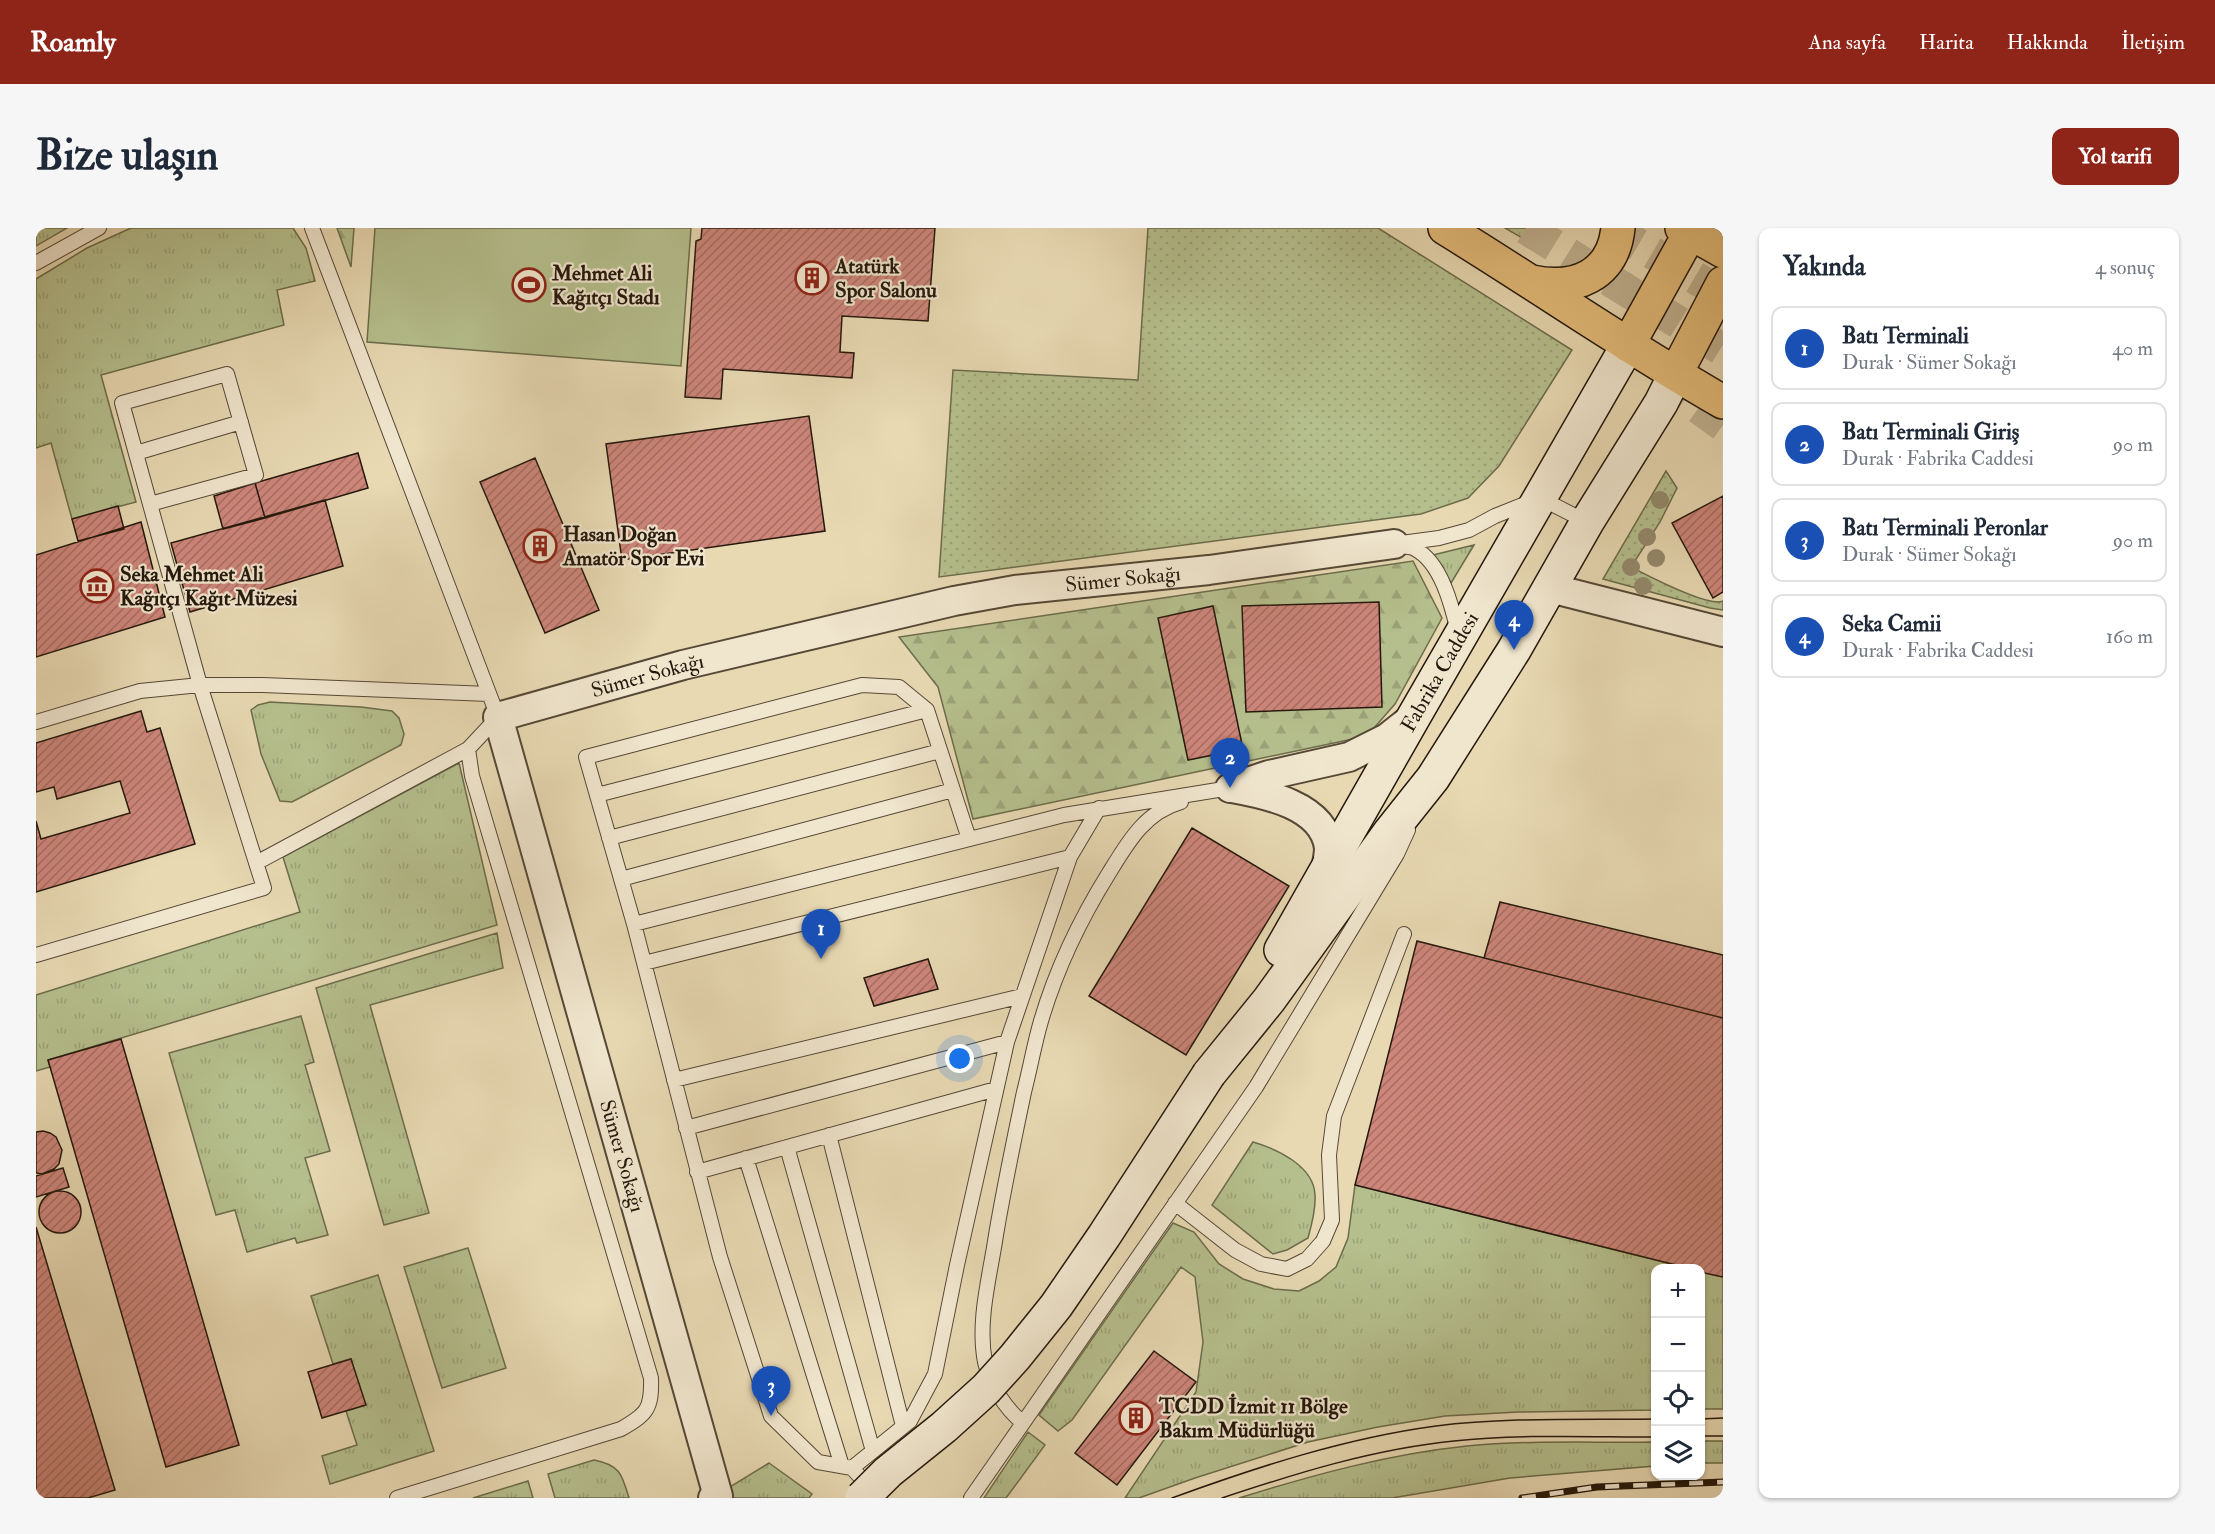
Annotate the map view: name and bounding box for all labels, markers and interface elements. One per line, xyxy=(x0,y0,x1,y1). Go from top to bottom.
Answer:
text: Roamly xyxy=(30,25,116,60)
text: Ana sayfa xyxy=(1809,29,1886,56)
text: Harita xyxy=(1919,29,1974,56)
text: Hakkında xyxy=(2007,29,2088,56)
text: İletişim xyxy=(2121,29,2185,56)
button: Yol tarifi xyxy=(2052,128,2179,185)
text: Bize ulaşın xyxy=(36,130,218,182)
text: Yakında xyxy=(1783,251,1865,283)
place label: Atatürk Spor Salonu xyxy=(834,253,937,304)
text: 4 sonuç xyxy=(2095,255,2155,280)
place label: Mehmet Ali Kağıtçı Stadı xyxy=(551,260,660,311)
building icon: Atatürk Spor Salonu xyxy=(794,260,830,296)
sports icon: Mehmet Ali Kağıtçı Stadı xyxy=(511,267,547,303)
text: Batı Terminali xyxy=(1842,322,1969,350)
text: 1 xyxy=(1801,336,1808,361)
text: 40 m xyxy=(2112,336,2153,361)
text: Durak · Sümer Sokağı xyxy=(1842,350,2017,375)
text: Batı Terminali Giriş xyxy=(1842,418,2019,446)
text: 2 xyxy=(1799,432,1810,457)
text: 90 m xyxy=(2113,432,2153,457)
text: Durak · Fabrika Caddesi xyxy=(1842,446,2034,471)
text: Batı Terminali Peronlar xyxy=(1842,514,2048,542)
place label: Hasan Doğan Amatör Spor Evi xyxy=(562,521,705,572)
building icon: Hasan Doğan Amatör Spor Evi xyxy=(522,528,558,564)
text: 3 xyxy=(1801,528,1808,553)
text: 90 m xyxy=(2113,528,2153,553)
text: Durak · Sümer Sokağı xyxy=(1842,542,2017,567)
street label: Sümer Sokağı xyxy=(1064,559,1182,598)
place label: Seka Mehmet Ali Kağıtçı Kağıt Müzesi xyxy=(120,561,298,612)
museum icon: Seka Mehmet Ali Kağıtçı Kağıt Müzesi xyxy=(79,568,115,604)
pin: 4 xyxy=(1494,600,1534,650)
street label: Fabrika Caddesi xyxy=(1394,607,1485,737)
text: Seka Camii xyxy=(1842,610,1941,638)
text: 4 xyxy=(1799,624,1810,649)
text: 160 m xyxy=(2106,624,2153,649)
text: Durak · Fabrika Caddesi xyxy=(1842,638,2034,663)
street label: Sümer Sokağı xyxy=(588,647,707,704)
pin: 2 xyxy=(1210,738,1250,788)
pin: 1 xyxy=(802,910,840,959)
your location xyxy=(945,1044,974,1073)
street label: Sümer Sokağı xyxy=(593,1097,651,1216)
map controls xyxy=(1651,1264,1705,1480)
button: + xyxy=(1651,1264,1705,1318)
button: − xyxy=(1651,1318,1705,1372)
pin: 3 xyxy=(752,1366,790,1416)
button: locate xyxy=(1651,1372,1705,1426)
place label: TCDD İzmit 11 Bölge Bakım Müdürlüğü xyxy=(1158,1393,1348,1444)
building icon: TCDD İzmit 11 Bölge Bakım Müdürlüğü xyxy=(1118,1400,1154,1436)
button: layers xyxy=(1651,1426,1705,1480)

